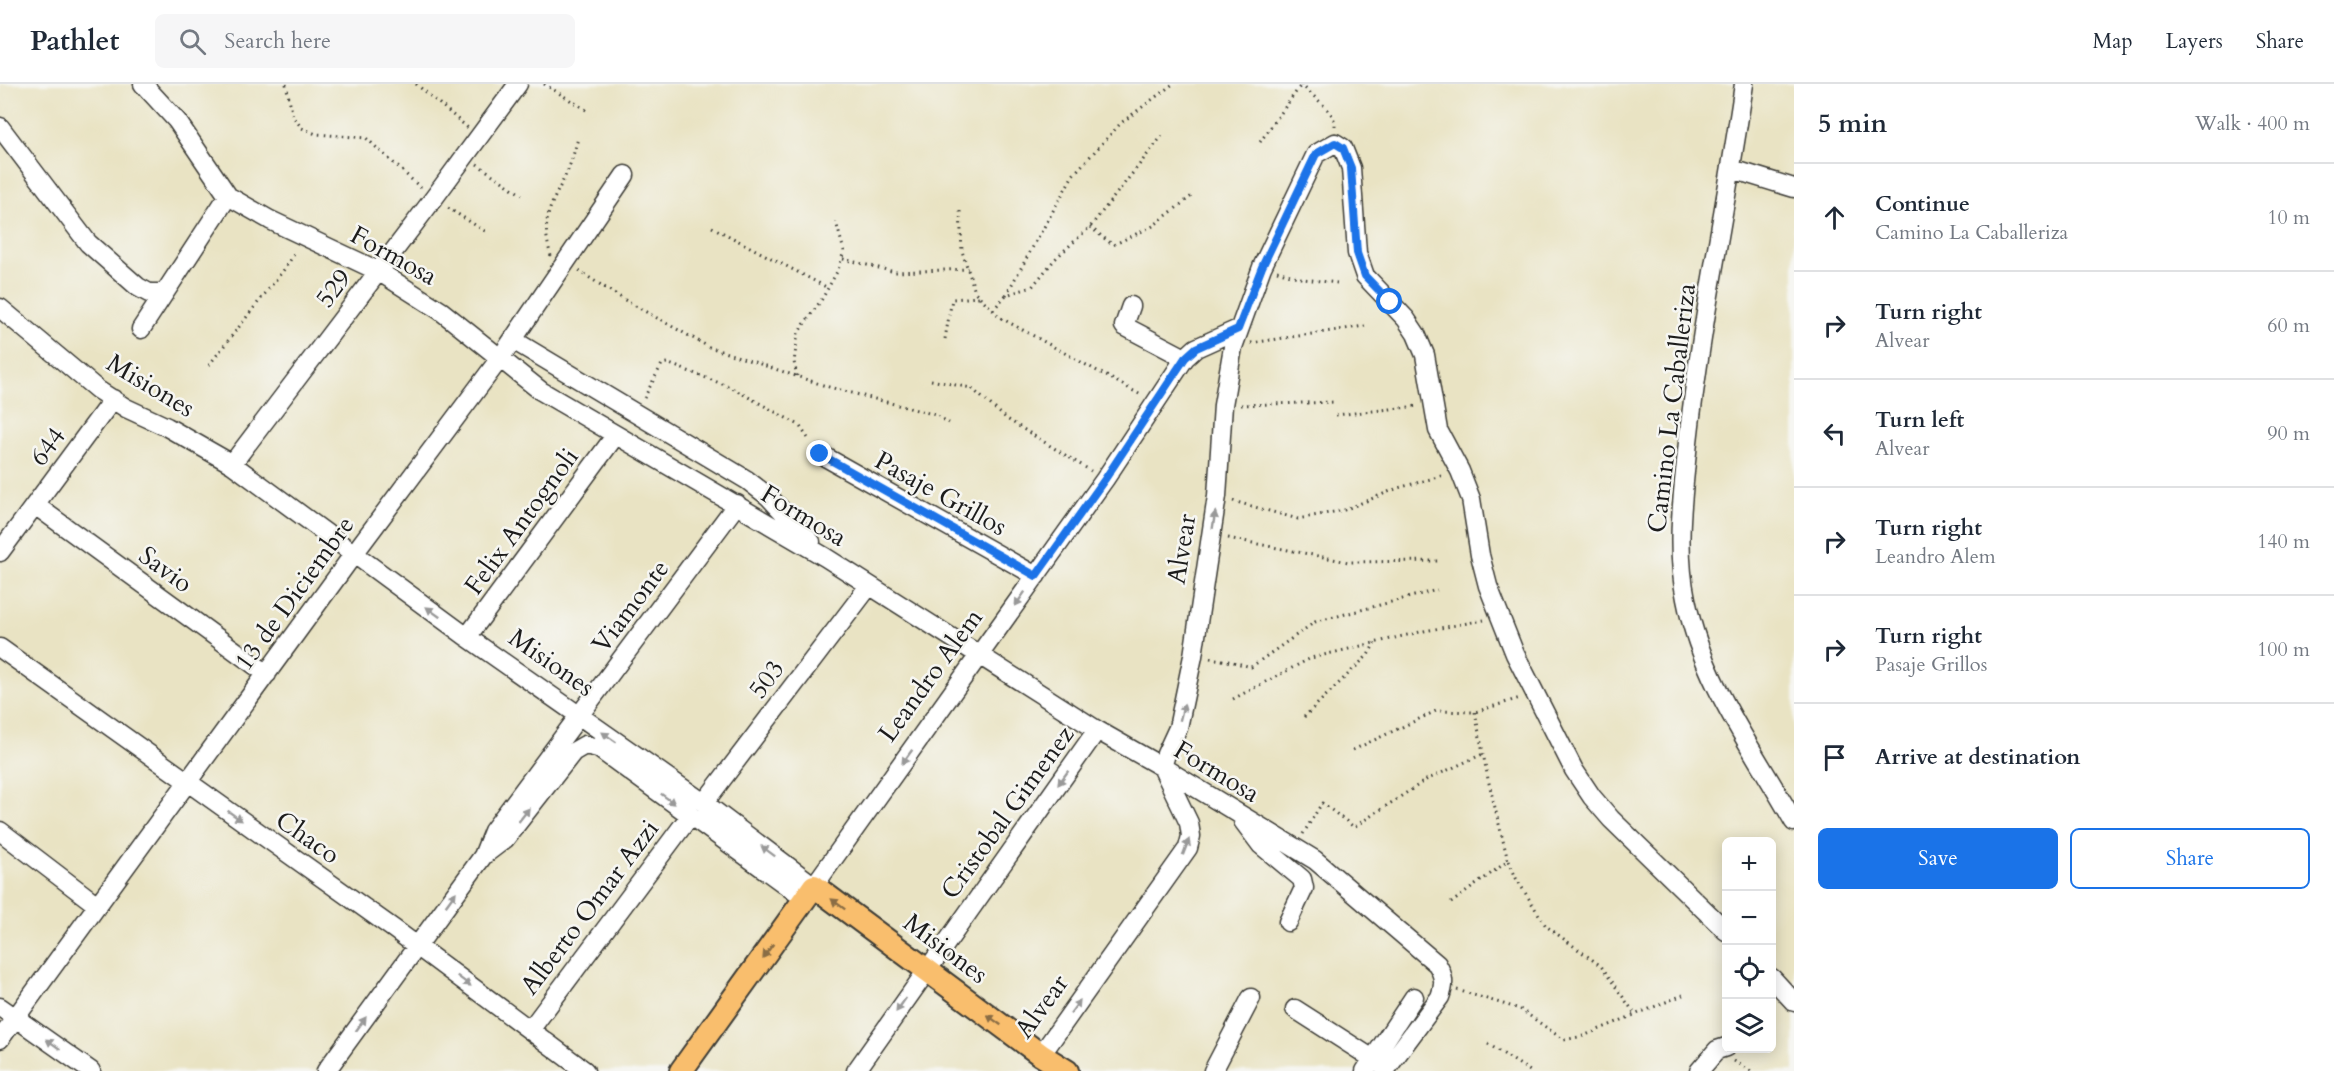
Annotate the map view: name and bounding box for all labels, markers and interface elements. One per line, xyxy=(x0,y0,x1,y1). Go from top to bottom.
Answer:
search box xyxy=(155,14,575,68)
text: Pathlet xyxy=(30,22,119,60)
icon: search xyxy=(176,25,209,58)
text: Search here xyxy=(224,26,331,56)
text: Map xyxy=(2093,27,2133,56)
text: Layers xyxy=(2166,27,2223,56)
text: Share xyxy=(2256,27,2304,56)
text: 5 min xyxy=(1818,106,1887,141)
text: Walk · 400 m xyxy=(2195,110,2310,137)
text: Continue xyxy=(1875,189,1970,219)
icon: ahead xyxy=(1818,201,1851,234)
text: 10 m xyxy=(2267,204,2310,231)
street label: Formosa xyxy=(344,217,443,294)
text: Camino La Caballeriza xyxy=(1875,219,2068,246)
street label: 529 xyxy=(307,262,359,315)
street label: Camino La Caballeriza xyxy=(1639,281,1704,535)
route start xyxy=(1376,288,1402,314)
text: Turn right xyxy=(1875,297,1982,327)
icon: right xyxy=(1818,309,1851,342)
text: 60 m xyxy=(2267,312,2310,339)
text: Alvear xyxy=(1875,327,1929,354)
street label: Misiones xyxy=(100,345,201,425)
text: Turn left xyxy=(1875,405,1964,435)
icon: left xyxy=(1818,417,1851,450)
street label: 644 xyxy=(22,420,73,473)
text: 90 m xyxy=(2267,420,2310,447)
text: Alvear xyxy=(1875,435,1929,462)
route end xyxy=(806,440,832,466)
street label: Felix Antognoli xyxy=(456,441,587,602)
street label: Pasaje Grillos xyxy=(868,443,1013,544)
street label: Formosa xyxy=(754,476,853,555)
street label: 13 de Diciembre xyxy=(226,509,362,678)
one-way arrow xyxy=(1209,510,1218,529)
street label: Alvear xyxy=(1159,511,1204,587)
text: Turn right xyxy=(1875,513,1982,543)
icon: right xyxy=(1818,525,1851,558)
text: 140 m xyxy=(2257,528,2310,555)
street label: Savio xyxy=(132,538,200,601)
text: Leandro Alem xyxy=(1875,543,1996,570)
street label: Viamonte xyxy=(584,552,677,660)
one-way arrow xyxy=(1014,590,1026,606)
street label: Leandro Alem xyxy=(870,602,991,749)
one-way arrow xyxy=(426,607,441,619)
street label: Misiones xyxy=(502,620,602,705)
text: Turn right xyxy=(1875,621,1982,651)
icon: right xyxy=(1818,633,1851,666)
text: 100 m xyxy=(2257,636,2310,663)
text: Pasaje Grillos xyxy=(1875,651,1987,678)
street label: 503 xyxy=(740,653,792,706)
one-way arrow xyxy=(1178,703,1187,721)
street label: Cristobal Gimenez xyxy=(933,718,1082,906)
one-way arrow xyxy=(602,731,618,743)
street label: Formosa xyxy=(1167,732,1266,811)
icon: arrive xyxy=(1818,741,1851,774)
text: Arrive at destination xyxy=(1875,742,2080,772)
one-way arrow xyxy=(901,749,913,765)
one-way arrow xyxy=(1057,769,1069,785)
one-way arrow xyxy=(660,793,675,805)
street label: Chaco xyxy=(268,803,347,872)
one-way arrow xyxy=(517,807,530,823)
one-way arrow xyxy=(227,810,243,822)
street label: Alberto Omar Azzi xyxy=(512,813,667,1002)
button: Save xyxy=(1818,828,2058,889)
button: Share xyxy=(2070,828,2310,889)
map controls xyxy=(1722,837,1776,1053)
button: + xyxy=(1722,837,1776,891)
one-way arrow xyxy=(1182,838,1192,856)
one-way arrow xyxy=(760,845,776,857)
one-way arrow xyxy=(445,891,457,906)
button: − xyxy=(1722,891,1776,945)
one-way arrow xyxy=(830,898,845,910)
street label: Misiones xyxy=(896,905,995,992)
one-way arrow xyxy=(762,942,774,958)
button: locate xyxy=(1722,945,1776,999)
street label: Alvear xyxy=(1006,967,1077,1045)
one-way arrow xyxy=(456,974,471,986)
one-way arrow xyxy=(896,997,907,1013)
one-way arrow xyxy=(1069,999,1081,1015)
button: layers xyxy=(1722,999,1776,1053)
one-way arrow xyxy=(987,1014,1003,1026)
one-way arrow xyxy=(354,1016,366,1031)
one-way arrow xyxy=(46,1038,62,1050)

